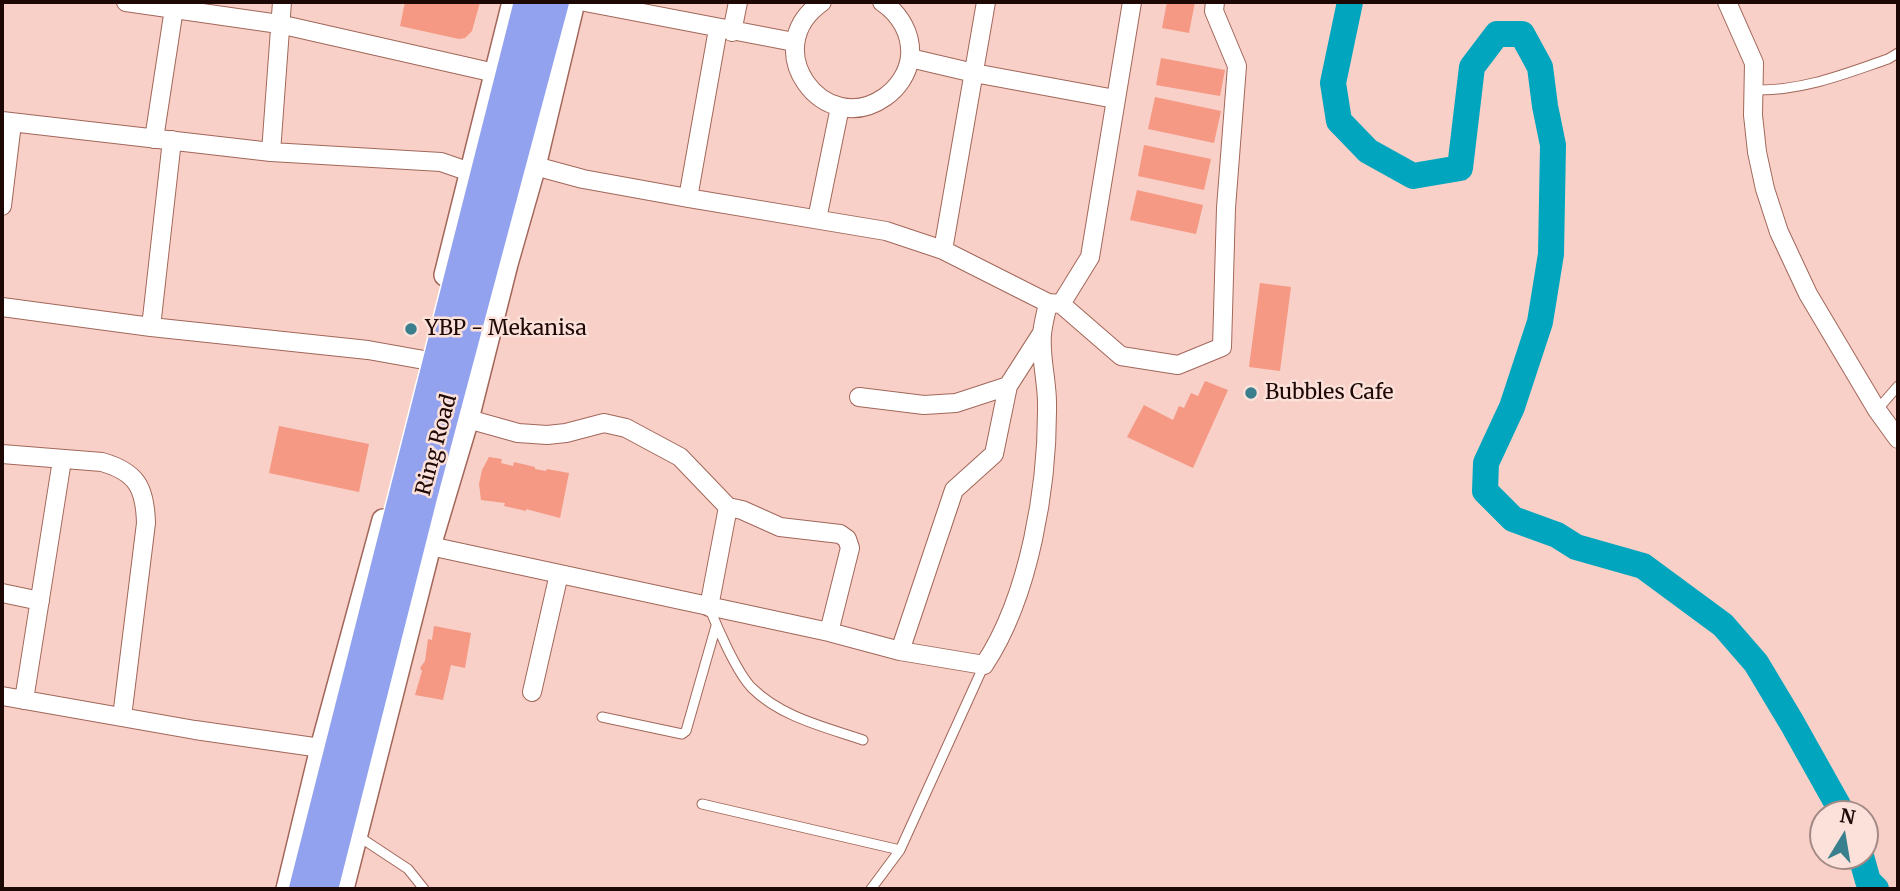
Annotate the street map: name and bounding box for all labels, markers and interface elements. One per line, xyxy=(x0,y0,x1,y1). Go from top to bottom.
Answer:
place label: YBP - Mekanisa xyxy=(425,316,587,342)
marker: YBP - Mekanisa xyxy=(403,321,419,337)
place label: Bubbles Cafe xyxy=(1265,380,1394,406)
marker: Bubbles Cafe xyxy=(1243,385,1259,401)
street label: Ring Road xyxy=(411,392,463,498)
north arrow xyxy=(1809,800,1879,870)
text: N xyxy=(1838,803,1857,830)

